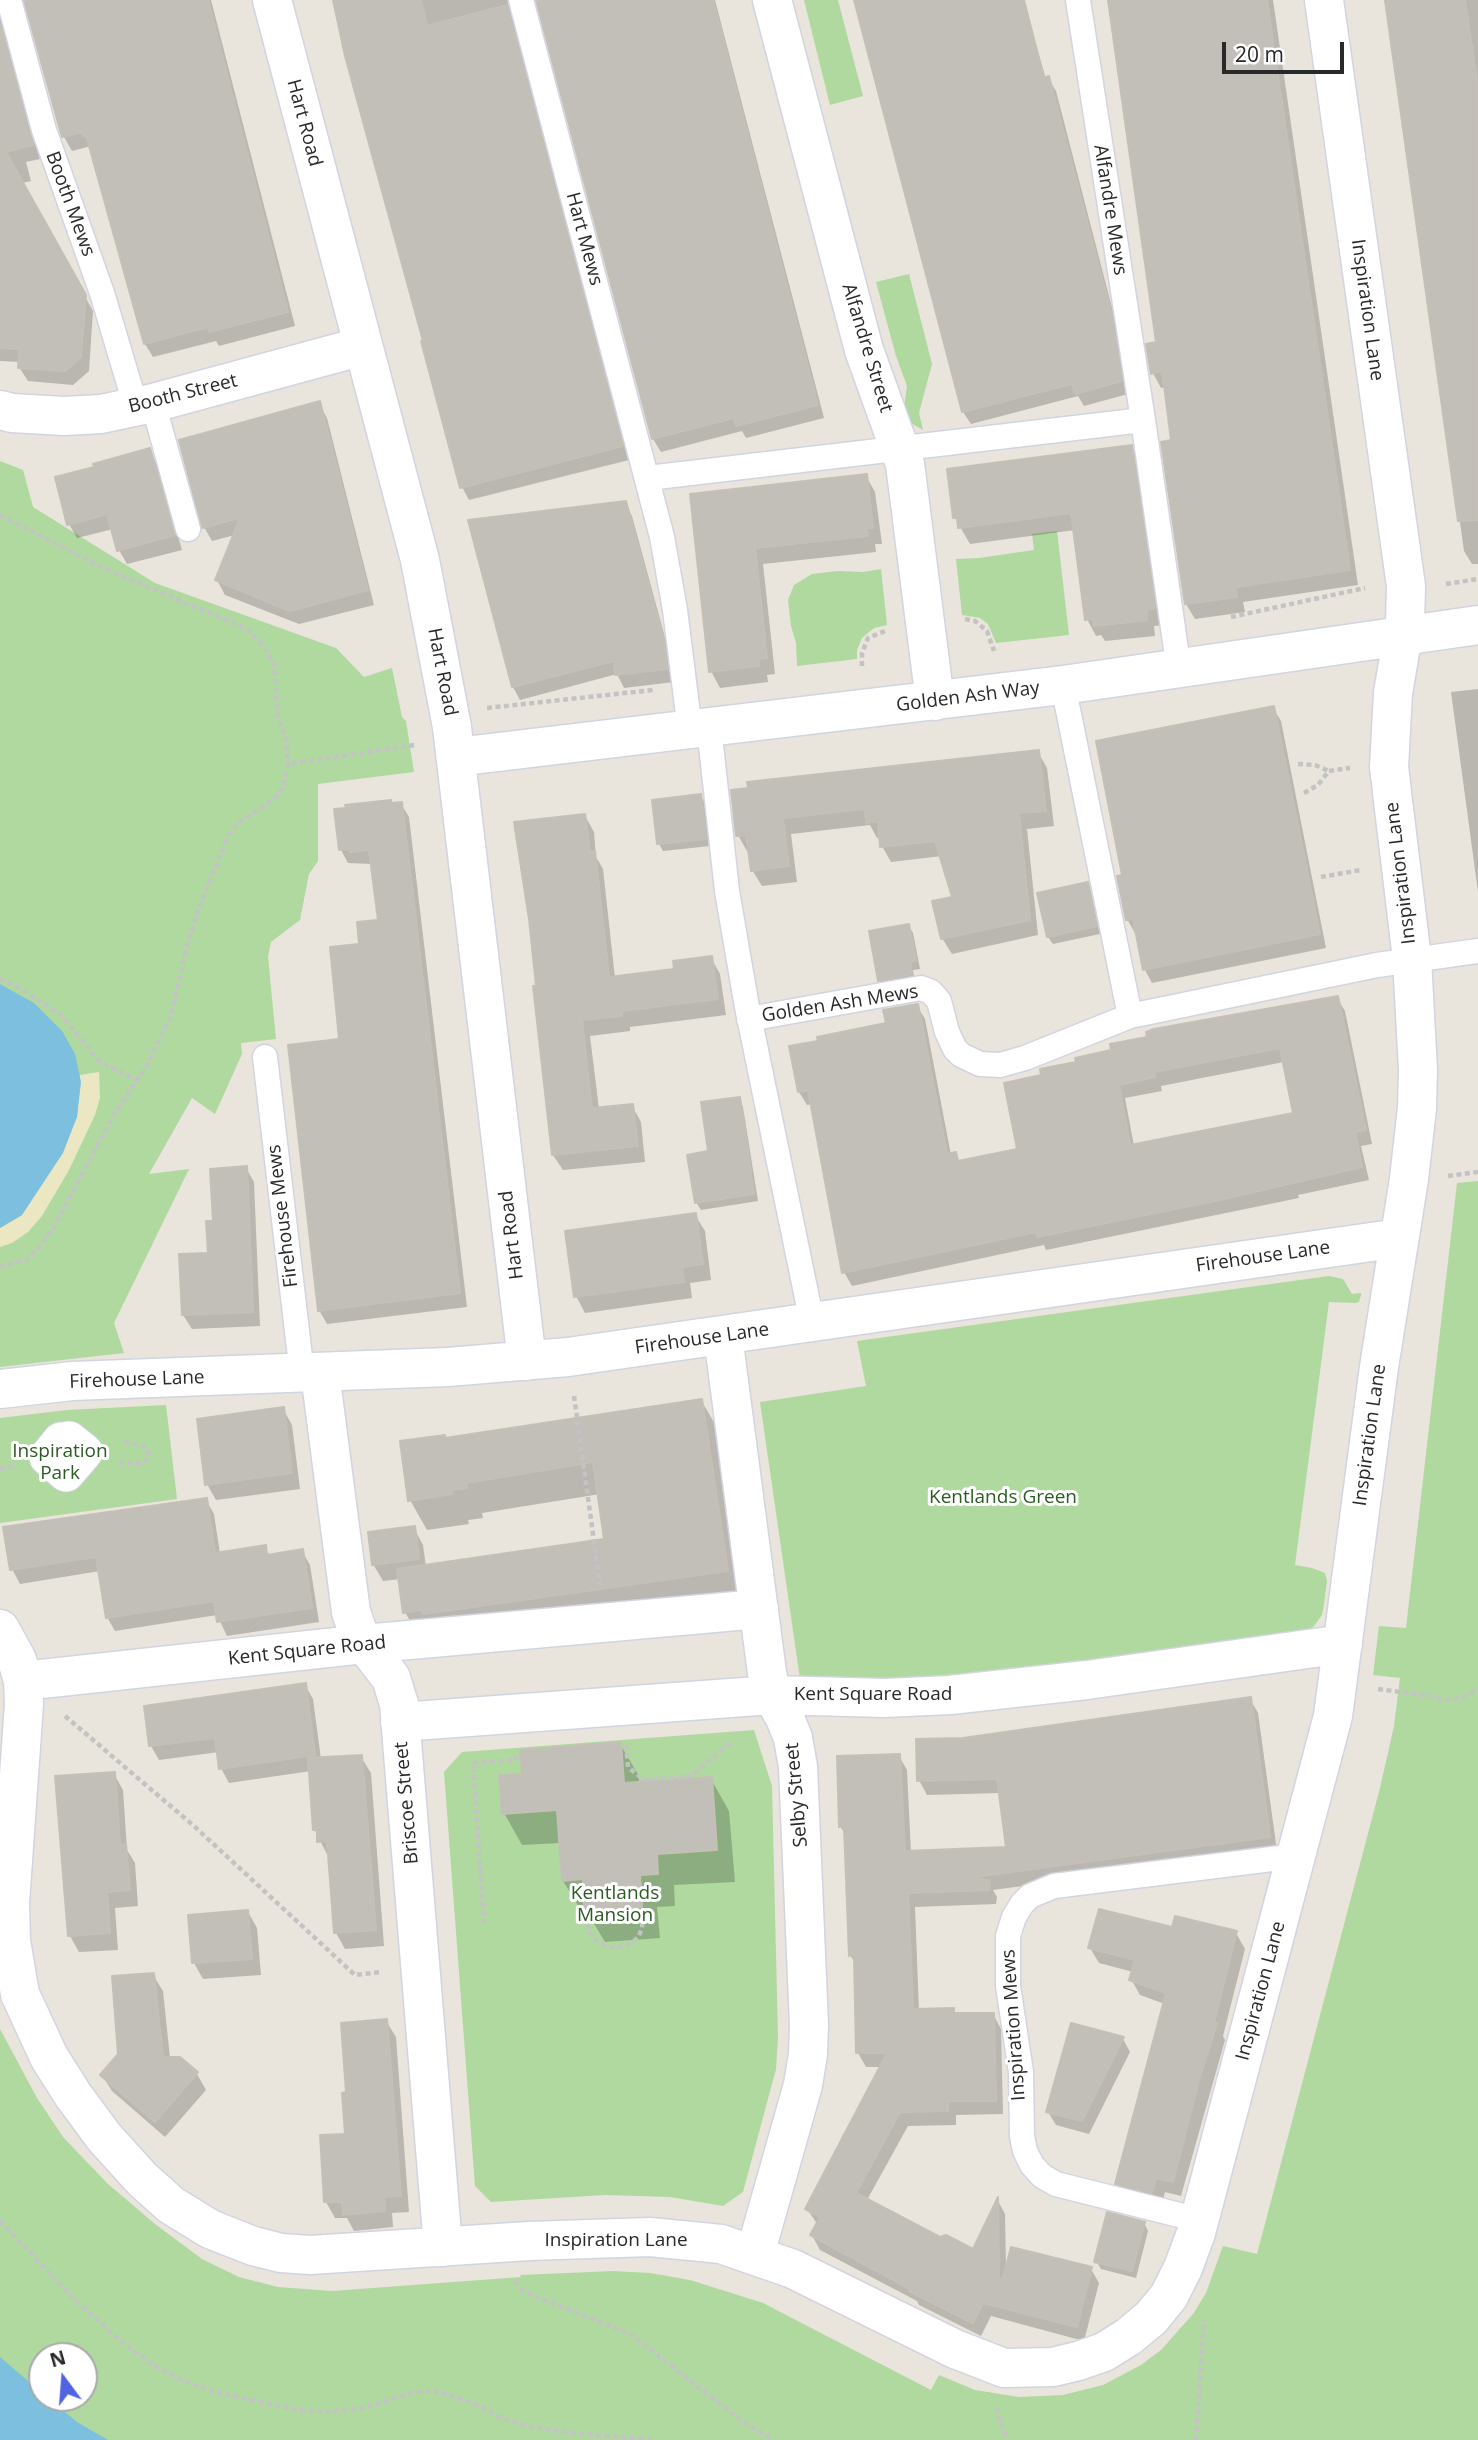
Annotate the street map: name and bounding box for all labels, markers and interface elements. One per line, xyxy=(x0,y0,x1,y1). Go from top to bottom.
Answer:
scale bar xyxy=(1226,28,1348,72)
text: 20 m xyxy=(1235,40,1284,68)
street label: Hart Road xyxy=(281,77,327,169)
street label: Alfandre Mews xyxy=(1088,143,1132,277)
street label: Booth Mews xyxy=(40,148,100,260)
street label: Hart Mews xyxy=(561,190,607,288)
street label: Inspiration Lane xyxy=(1346,238,1388,382)
street label: Alfandre Street xyxy=(837,281,897,415)
street label: Booth Street xyxy=(126,369,240,419)
street label: Hart Road xyxy=(422,626,462,718)
street label: Golden Ash Way xyxy=(895,677,1041,717)
street label: Inspiration Lane xyxy=(1381,801,1421,945)
street label: Golden Ash Mews xyxy=(760,980,920,1028)
street label: Firehouse Mews xyxy=(263,1143,303,1289)
street label: Hart Road xyxy=(495,1189,529,1281)
street label: Firehouse Lane xyxy=(1194,1236,1332,1278)
street label: Firehouse Lane xyxy=(633,1318,771,1360)
street label: Inspiration Lane xyxy=(1349,1363,1391,1507)
street label: Firehouse Lane xyxy=(69,1366,205,1394)
park label: Inspiration Park xyxy=(12,1441,108,1485)
park label: Kentlands Green xyxy=(929,1487,1077,1509)
street label: Kent Square Road xyxy=(227,1631,387,1671)
street label: Kent Square Road xyxy=(794,1684,952,1706)
street label: Briscoe Street xyxy=(390,1741,424,1865)
street label: Selby Street xyxy=(781,1742,813,1848)
park label: Kentlands Mansion xyxy=(571,1883,659,1927)
street label: Inspiration Lane xyxy=(1231,1919,1291,2063)
street label: Inspiration Mews xyxy=(997,1948,1031,2102)
street label: Inspiration Lane xyxy=(544,2230,688,2252)
north arrow xyxy=(28,2342,98,2412)
text: N xyxy=(47,2344,69,2373)

